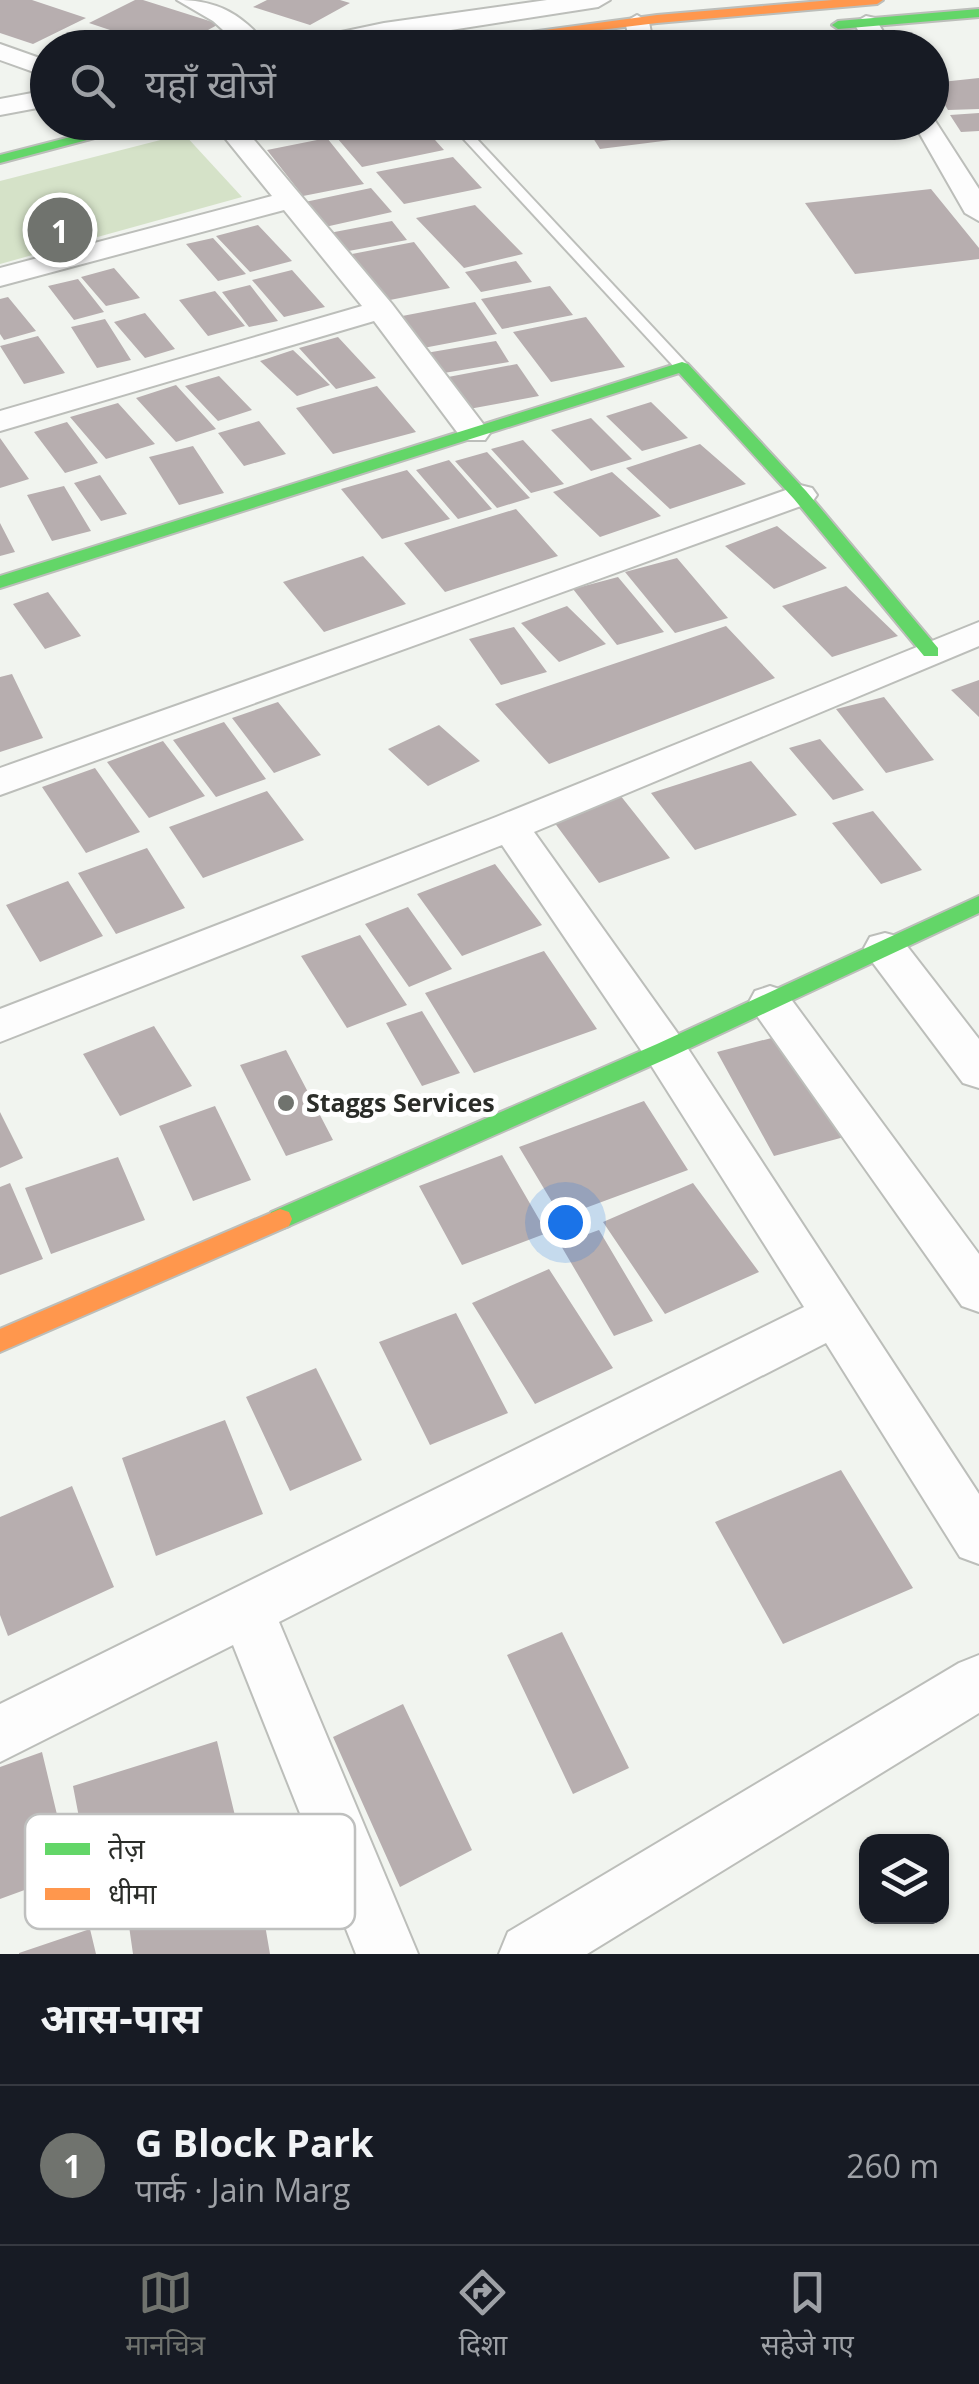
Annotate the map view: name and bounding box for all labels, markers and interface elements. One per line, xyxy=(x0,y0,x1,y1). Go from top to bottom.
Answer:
search box xyxy=(30,30,949,140)
text: यहाँ खोजें xyxy=(145,57,276,109)
icon: search xyxy=(65,58,120,113)
pin: 1 xyxy=(28,192,92,268)
place label: Staggs Services xyxy=(306,1085,495,1119)
marker: Staggs Services xyxy=(275,1092,297,1114)
your location xyxy=(540,1197,591,1248)
legend xyxy=(25,1814,355,1929)
text: तेज़ xyxy=(108,1829,146,1867)
map controls xyxy=(859,1834,949,1924)
button: layers xyxy=(859,1834,949,1924)
text: धीमा xyxy=(108,1874,157,1912)
text: आस-पास xyxy=(40,1988,202,2045)
text: G Block Park xyxy=(135,2116,374,2168)
text: 1 xyxy=(63,2144,82,2187)
text: 260 m xyxy=(846,2144,939,2187)
text: पार्क · Jain Marg xyxy=(135,2168,350,2211)
tab: मानचित्र xyxy=(125,2265,205,2366)
tab: दिशा xyxy=(455,2265,510,2366)
tab: सहेजे गए xyxy=(761,2265,854,2366)

